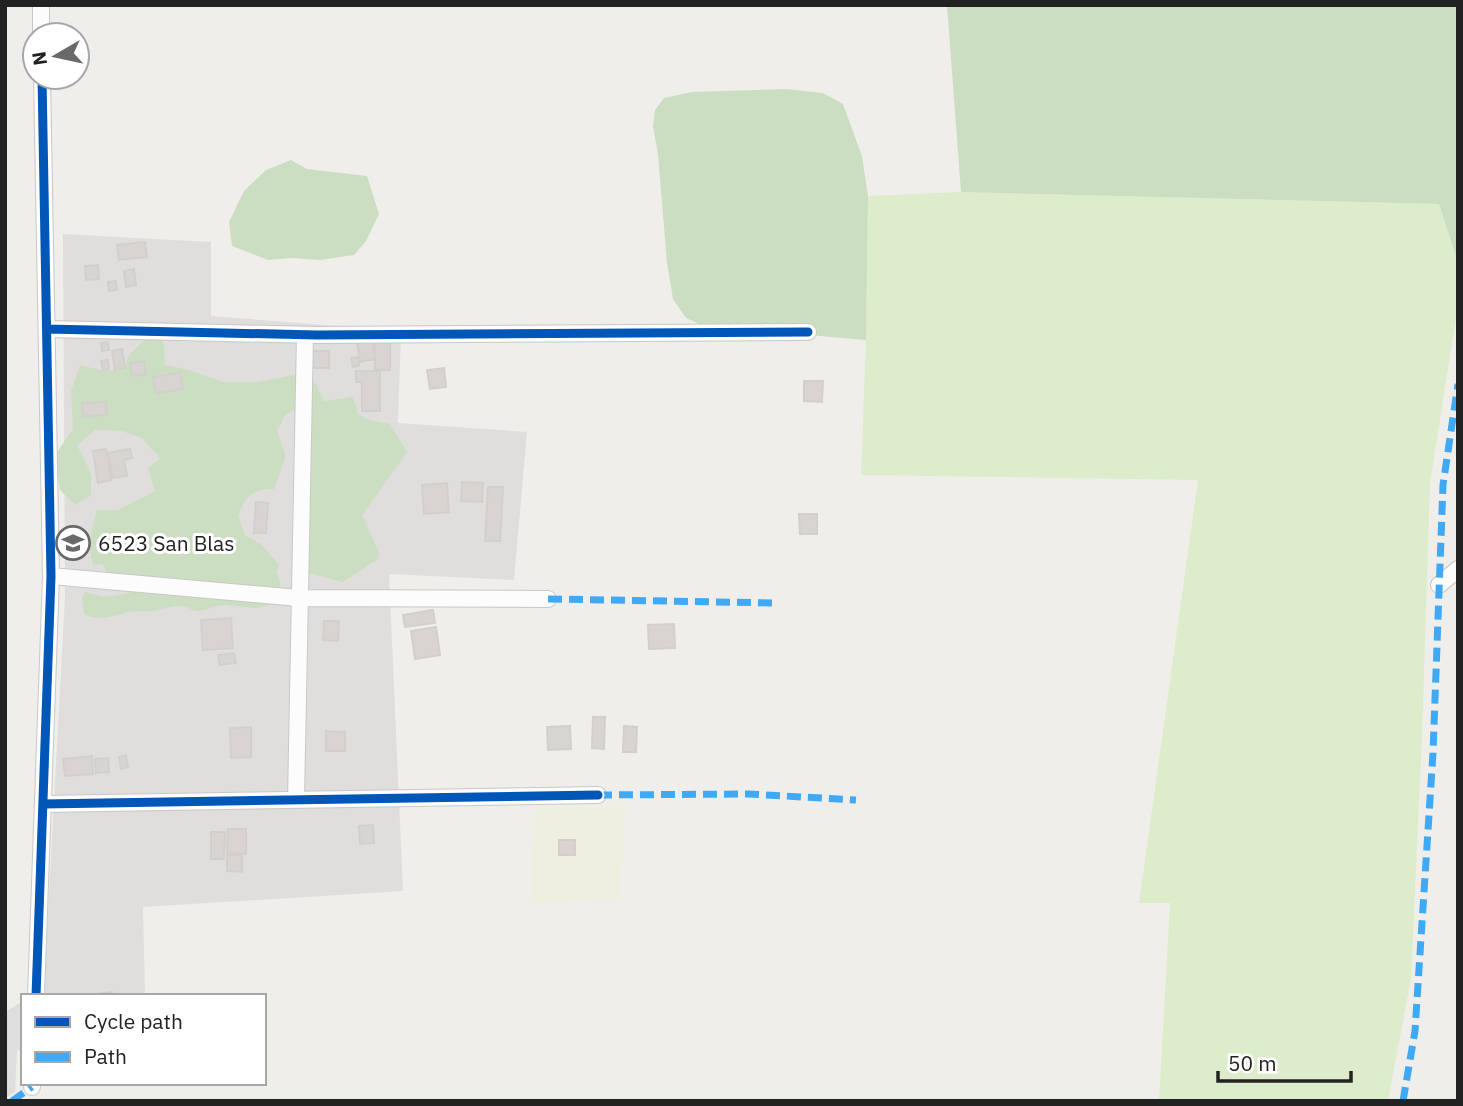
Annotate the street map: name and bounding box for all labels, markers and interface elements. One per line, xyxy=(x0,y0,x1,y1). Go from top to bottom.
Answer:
north arrow xyxy=(21,21,91,91)
text: N xyxy=(26,50,52,67)
school or university icon: 6523 San Blas xyxy=(54,524,92,562)
place label: 6523 San Blas xyxy=(98,529,235,557)
legend xyxy=(21,994,266,1085)
text: Cycle path xyxy=(84,1007,183,1035)
scale bar xyxy=(1218,1040,1351,1084)
text: Path xyxy=(84,1042,127,1070)
text: 50 m xyxy=(1228,1049,1277,1077)

